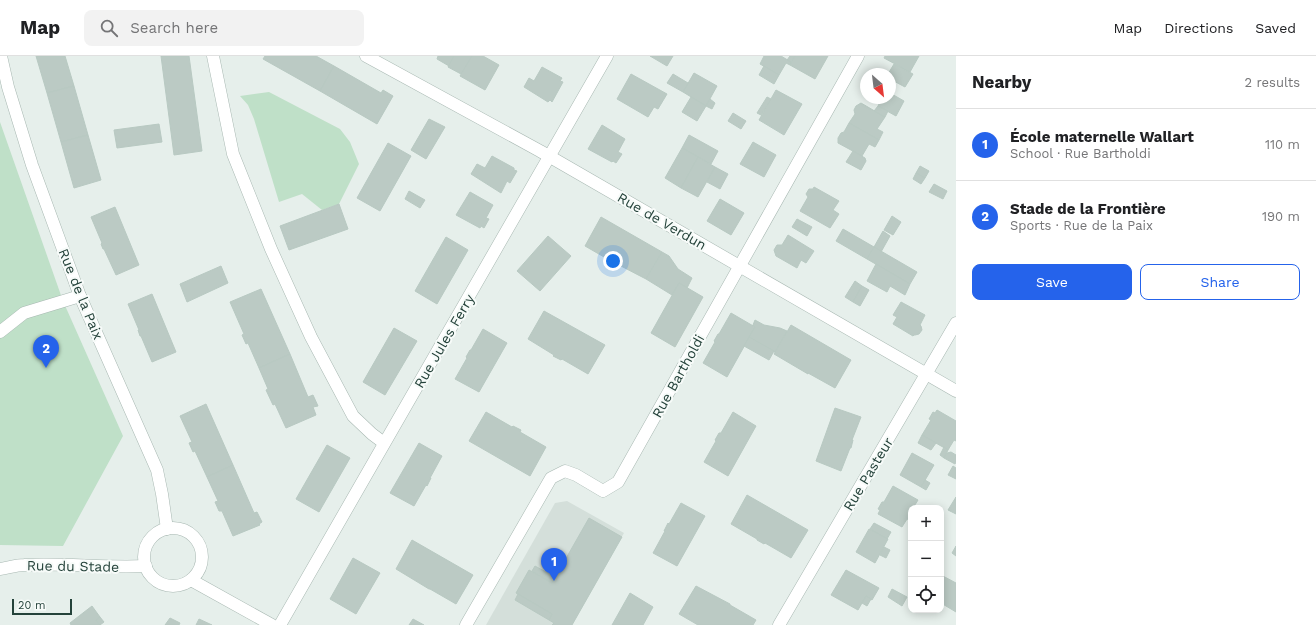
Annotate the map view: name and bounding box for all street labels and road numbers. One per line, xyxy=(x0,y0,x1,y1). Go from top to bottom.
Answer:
street label: Rue de Verdun xyxy=(615,189,709,253)
street label: Rue de la Paix xyxy=(55,246,107,342)
street label: Rue Jules Ferry xyxy=(411,291,478,391)
street label: Rue Bartholdi xyxy=(649,332,707,420)
street label: Rue Pasteur xyxy=(840,434,896,514)
street label: Rue du Stade xyxy=(27,557,119,575)

